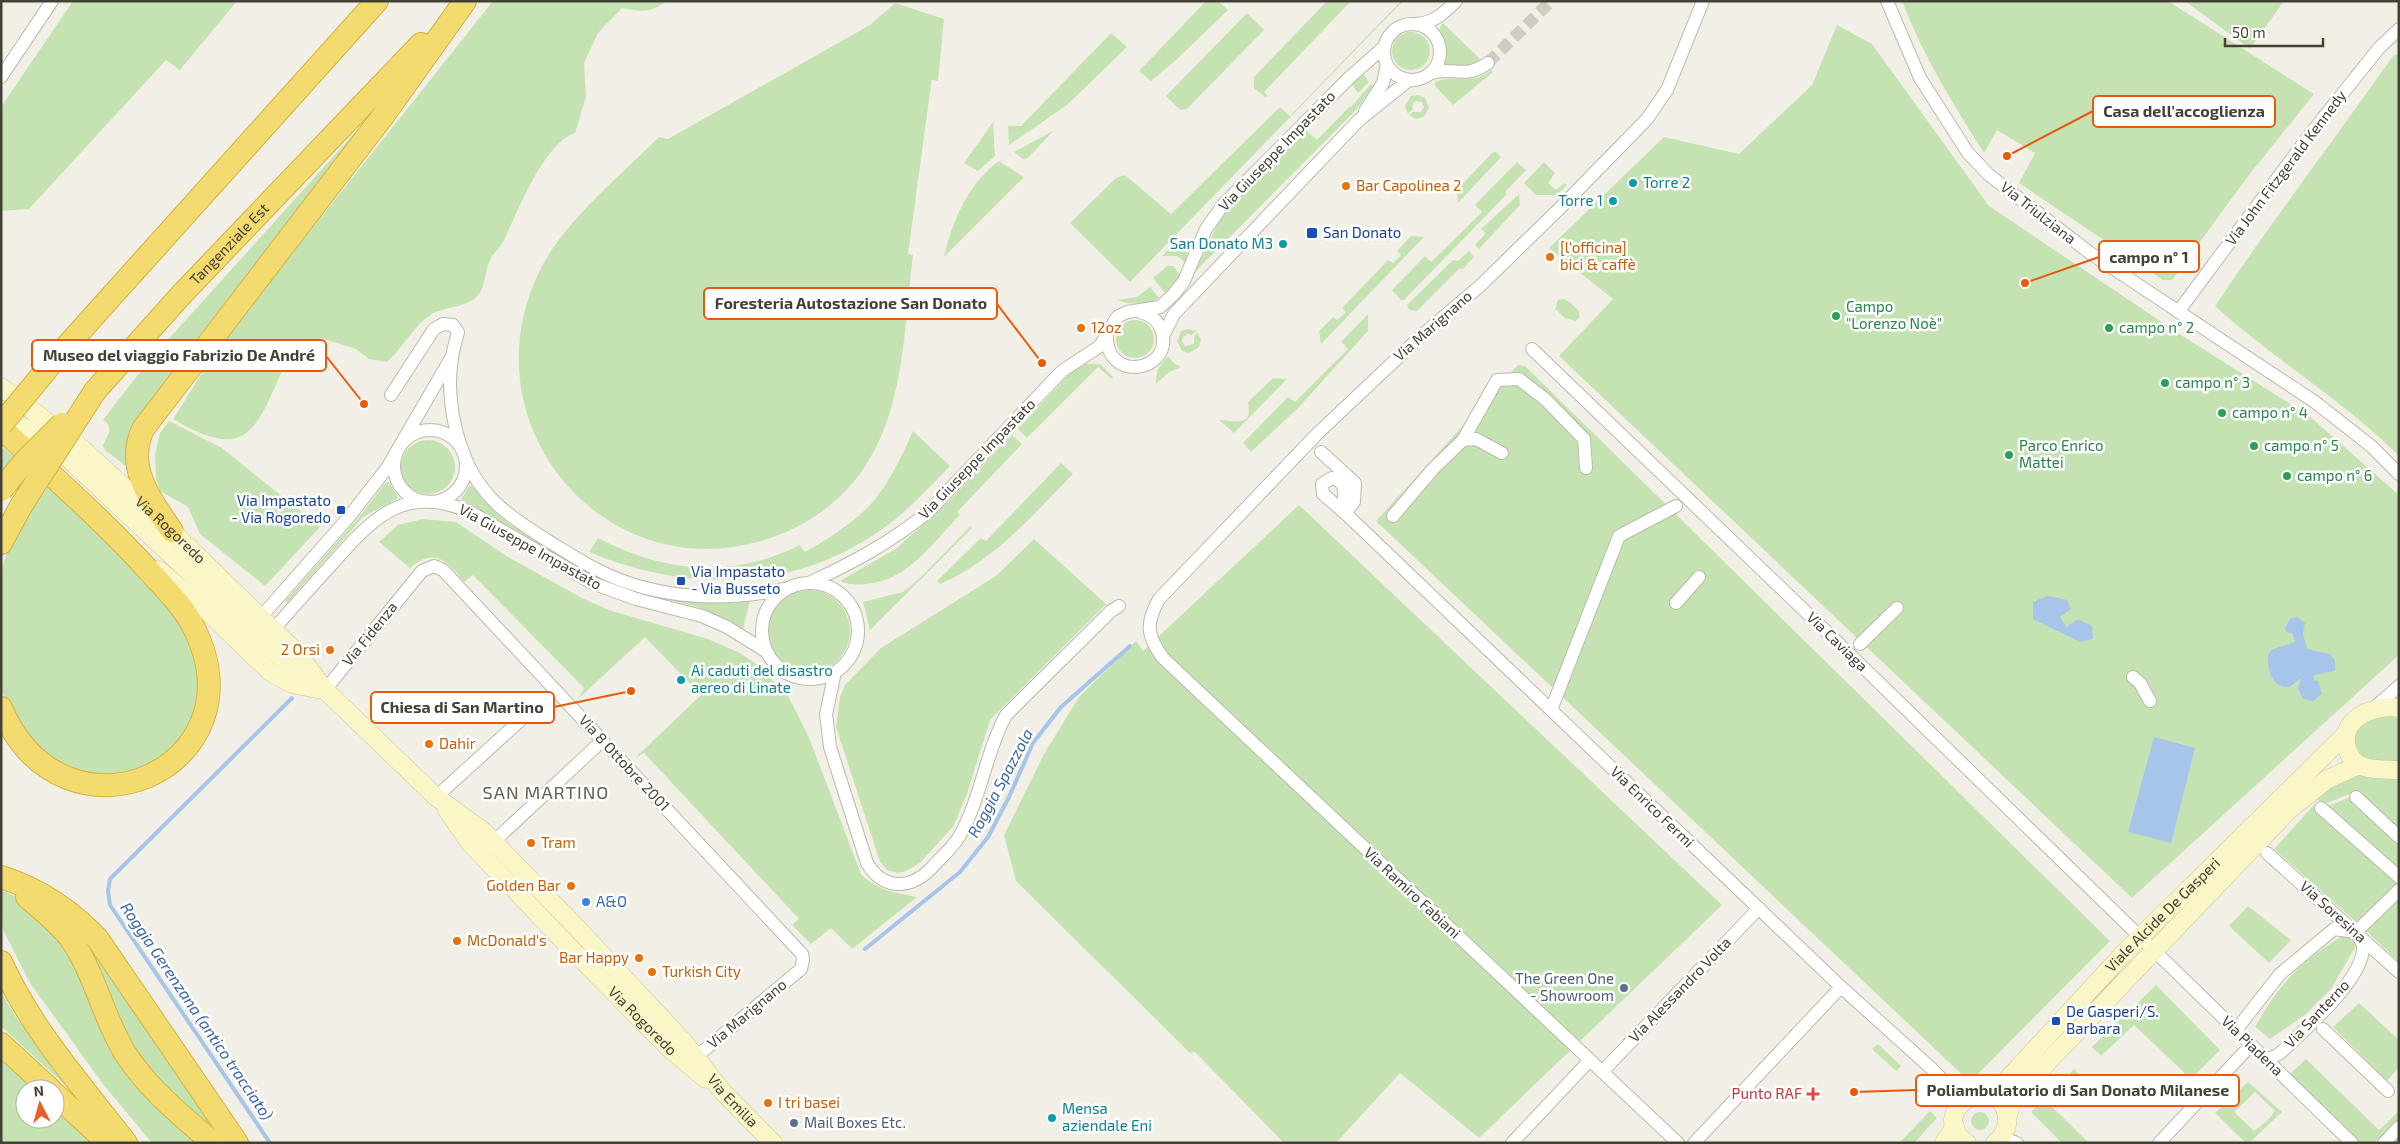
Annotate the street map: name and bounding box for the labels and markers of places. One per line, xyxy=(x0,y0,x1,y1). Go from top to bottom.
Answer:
callout: Casa dell'accoglienza xyxy=(2093,96,2275,127)
place label: Torre 2 xyxy=(1643,173,1690,191)
place label: Bar Capolinea 2 xyxy=(1356,176,1462,194)
marker: Torre 2 xyxy=(1627,177,1639,189)
marker: Bar Capolinea 2 xyxy=(1340,180,1352,192)
place label: Torre 1 xyxy=(1558,191,1603,209)
marker: Torre 1 xyxy=(1607,195,1619,207)
place label: San Donato xyxy=(1323,223,1401,241)
marker: San Donato xyxy=(1305,226,1319,240)
place label: San Donato M3 xyxy=(1170,234,1273,252)
marker: San Donato M3 xyxy=(1277,238,1289,250)
place label: [l'officina] bici & caffè xyxy=(1560,238,1636,273)
callout: campo n° 1 xyxy=(2099,241,2199,272)
marker: [l'officina] bici & caffè xyxy=(1544,251,1556,263)
callout: Foresteria Autostazione San Donato xyxy=(704,288,997,319)
place label: Campo "Lorenzo Noè" xyxy=(1846,297,1942,332)
marker: Campo "Lorenzo Noè" xyxy=(1830,310,1842,322)
place label: 12oz xyxy=(1091,318,1122,336)
place label: campo n° 2 xyxy=(2119,318,2194,336)
marker: 12oz xyxy=(1075,322,1087,334)
marker: campo n° 2 xyxy=(2103,322,2115,334)
callout: Museo del viaggio Fabrizio De André xyxy=(32,340,326,371)
place label: campo n° 3 xyxy=(2175,373,2250,391)
marker: campo n° 3 xyxy=(2159,377,2171,389)
place label: campo n° 4 xyxy=(2232,403,2308,421)
marker: campo n° 4 xyxy=(2216,407,2228,419)
place label: Parco Enrico Mattei xyxy=(2019,436,2104,471)
place label: campo n° 5 xyxy=(2264,436,2339,454)
marker: campo n° 5 xyxy=(2248,440,2260,452)
marker: Parco Enrico Mattei xyxy=(2003,449,2015,461)
place label: campo n° 6 xyxy=(2297,466,2372,484)
marker: campo n° 6 xyxy=(2281,470,2293,482)
place label: Via Impastato - Via Rogoredo xyxy=(231,491,331,526)
marker: Via Impastato - Via Rogoredo xyxy=(335,504,347,516)
place label: Via Impastato - Via Busseto xyxy=(691,562,785,597)
marker: Via Impastato - Via Busseto xyxy=(675,575,687,587)
place label: 2 Orsi xyxy=(281,640,320,658)
marker: 2 Orsi xyxy=(324,644,336,656)
place label: Ai caduti del disastro aereo di Linate xyxy=(691,661,833,696)
marker: Ai caduti del disastro aereo di Linate xyxy=(675,674,687,686)
callout: Chiesa di San Martino xyxy=(371,692,554,723)
place label: Dahir xyxy=(439,734,476,752)
marker: Dahir xyxy=(423,738,435,750)
place label: Tram xyxy=(541,833,576,851)
marker: Tram xyxy=(525,837,537,849)
place label: Golden Bar xyxy=(486,876,561,894)
marker: Golden Bar xyxy=(565,880,577,892)
place label: A&O xyxy=(596,892,627,910)
marker: A&O xyxy=(580,896,592,908)
place label: McDonald's xyxy=(467,931,547,949)
marker: McDonald's xyxy=(451,935,463,947)
place label: Bar Happy xyxy=(559,948,629,966)
marker: Bar Happy xyxy=(633,952,645,964)
place label: Turkish City xyxy=(662,962,741,980)
marker: Turkish City xyxy=(646,966,658,978)
place label: The Green One - Showroom xyxy=(1515,969,1614,1004)
marker: The Green One - Showroom xyxy=(1618,982,1630,994)
place label: De Gasperi/S. Barbara xyxy=(2066,1002,2159,1037)
marker: De Gasperi/S. Barbara xyxy=(2050,1015,2062,1027)
callout: Poliambulatorio di San Donato Milanese xyxy=(1916,1075,2239,1106)
place label: Punto RAF xyxy=(1732,1084,1802,1102)
marker: Punto RAF xyxy=(1806,1087,1820,1101)
place label: I tri basei xyxy=(778,1093,840,1111)
marker: I tri basei xyxy=(762,1097,774,1109)
place label: Mensa aziendale Eni xyxy=(1062,1099,1152,1134)
marker: Mensa aziendale Eni xyxy=(1046,1112,1058,1124)
place label: Mail Boxes Etc. xyxy=(804,1113,906,1131)
marker: Mail Boxes Etc. xyxy=(788,1117,800,1129)

